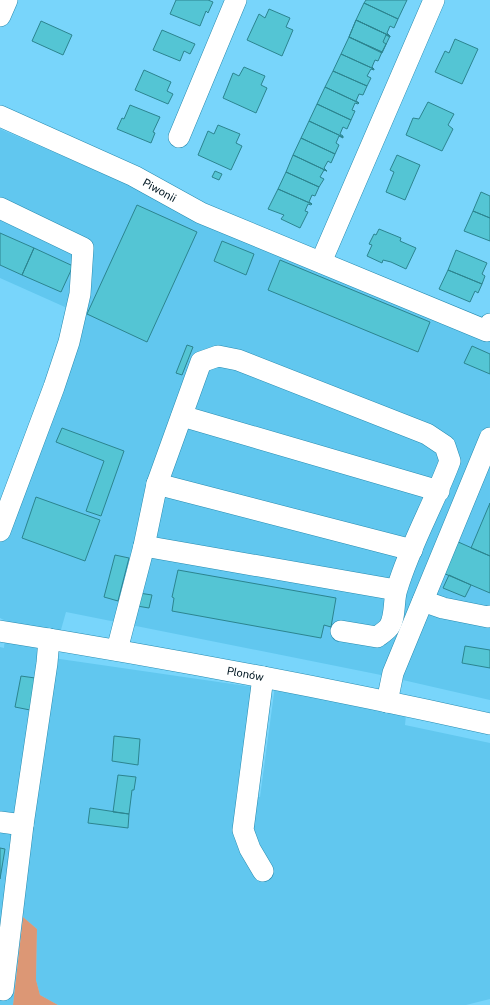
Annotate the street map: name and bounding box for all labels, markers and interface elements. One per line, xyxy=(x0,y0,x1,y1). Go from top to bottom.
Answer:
street label: Piwonii xyxy=(141,176,178,204)
street label: Plonów xyxy=(226,664,265,683)

